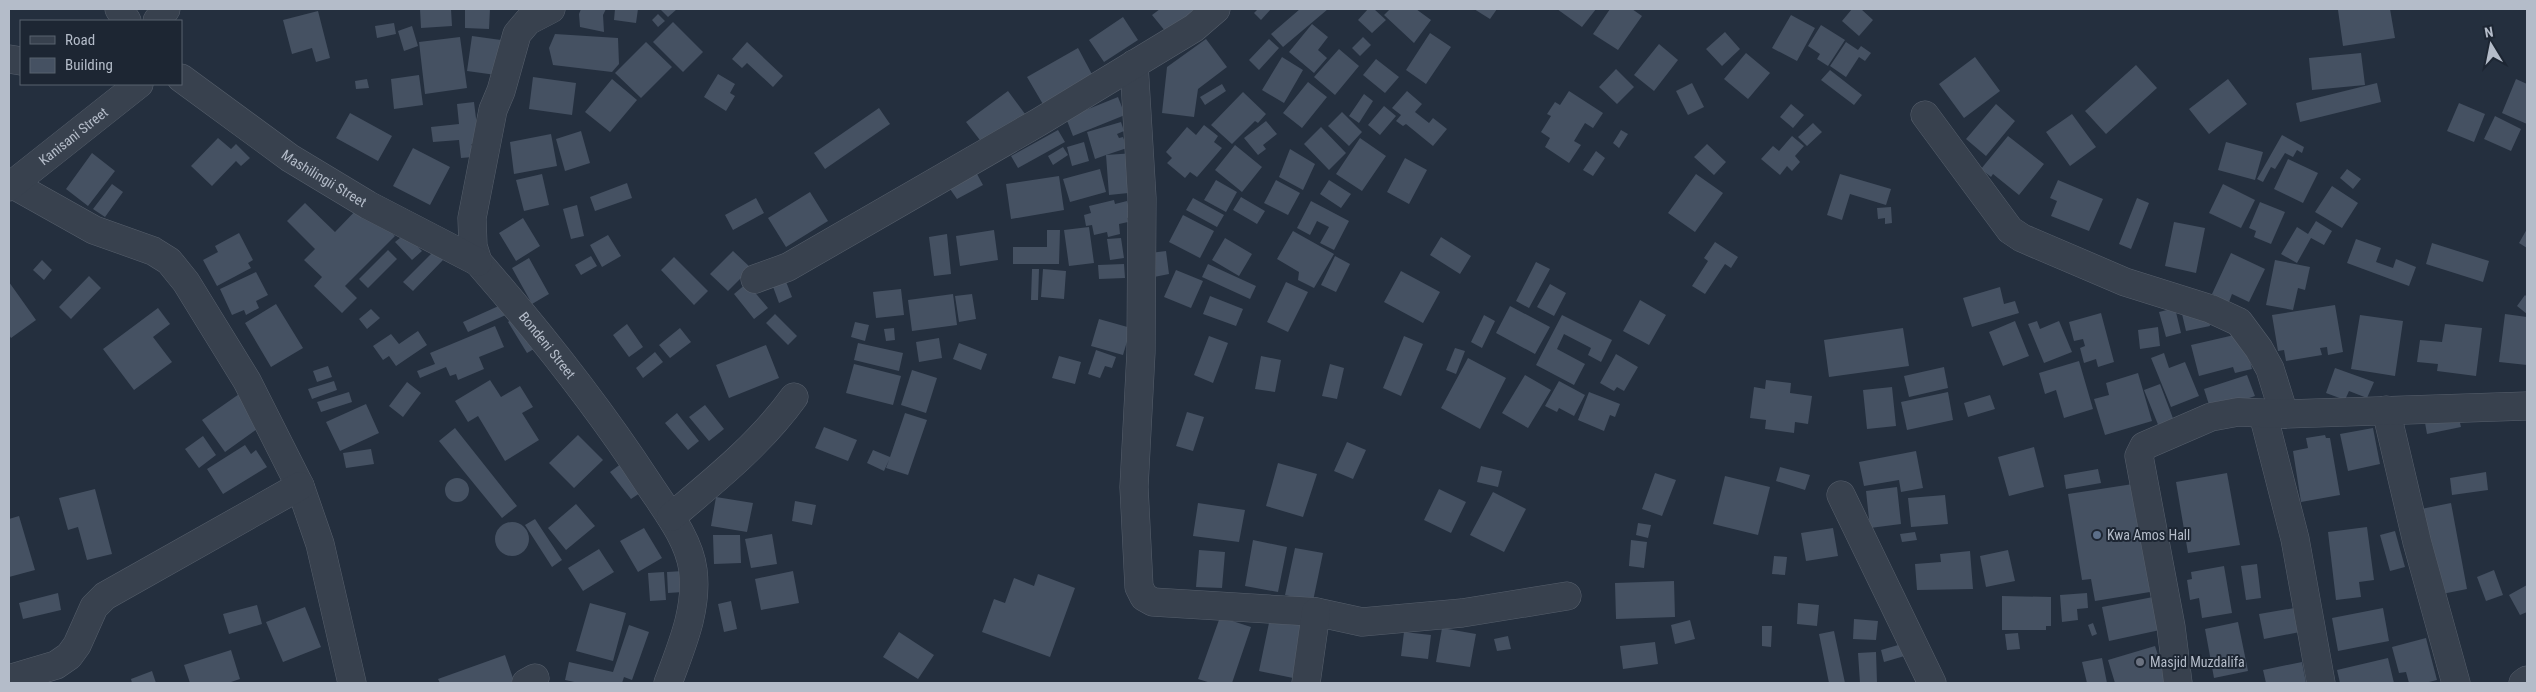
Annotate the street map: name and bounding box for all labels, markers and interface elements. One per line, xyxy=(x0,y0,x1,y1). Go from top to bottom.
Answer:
legend xyxy=(20,20,182,85)
north arrow xyxy=(2466,20,2516,70)
text: N xyxy=(2483,24,2494,41)
text: Road xyxy=(65,31,95,49)
text: Building xyxy=(65,56,113,74)
street label: Kanisani Street xyxy=(36,104,111,168)
street label: Mashilingii Street xyxy=(279,147,369,210)
street label: Bondeni Street xyxy=(516,309,579,382)
place label: Kwa Amos Hall xyxy=(2107,527,2190,543)
marker: Kwa Amos Hall xyxy=(2091,529,2103,541)
place label: Masjid Muzdalifa xyxy=(2150,654,2245,670)
marker: Masjid Muzdalifa xyxy=(2134,656,2146,668)

